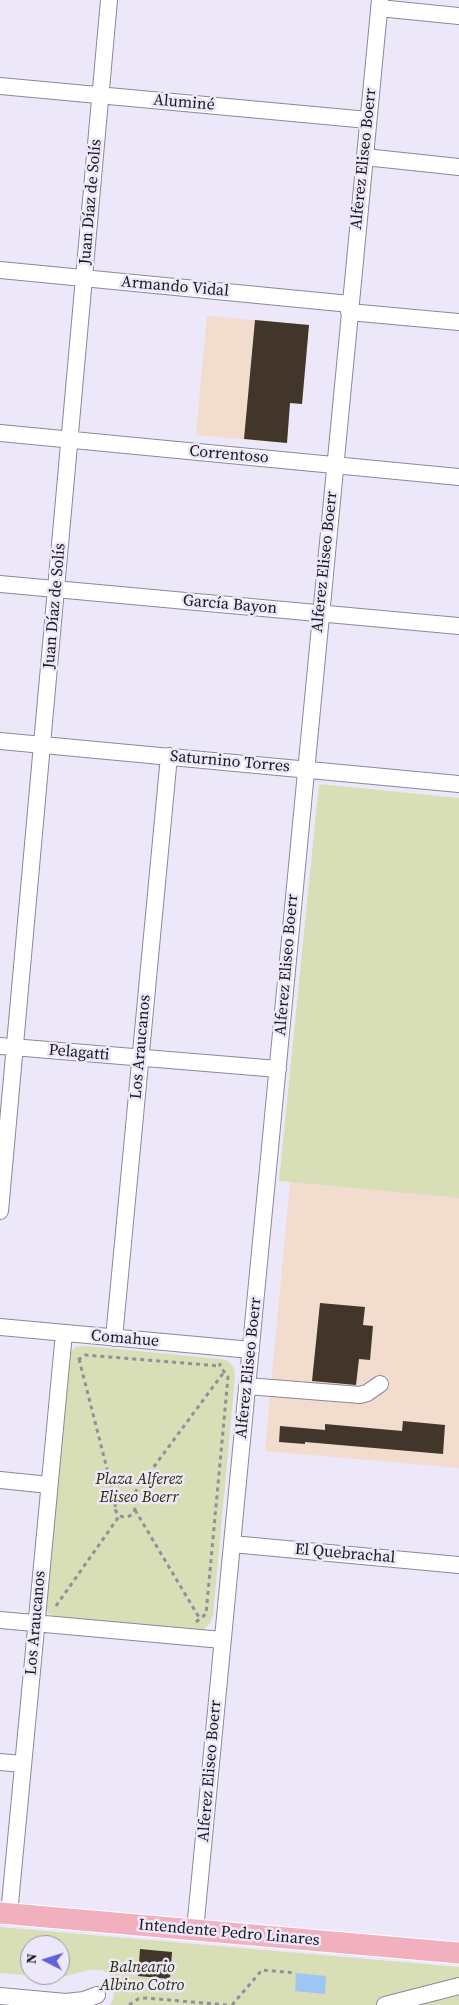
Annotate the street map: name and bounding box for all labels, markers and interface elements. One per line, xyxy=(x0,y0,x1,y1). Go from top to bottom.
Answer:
street label: Alferez Eliseo Boerr xyxy=(347,87,381,231)
street label: Aluminé xyxy=(152,91,216,115)
street label: Juan Díaz de Solís xyxy=(76,138,106,266)
street label: Armando Vidal xyxy=(120,273,230,301)
street label: Correntoso xyxy=(188,442,270,468)
street label: Alferez Eliseo Boerr xyxy=(308,490,342,634)
street label: Juan Díaz de Solís xyxy=(40,542,70,670)
street label: García Bayon xyxy=(182,591,278,619)
street label: Saturnino Torres xyxy=(169,747,291,777)
street label: Alferez Eliseo Boerr xyxy=(271,893,303,1037)
street label: Los Araucanos xyxy=(127,994,155,1100)
street label: Pelagatti xyxy=(48,1041,110,1065)
street label: Alferez Eliseo Boerr xyxy=(232,1296,266,1440)
street label: Comahue xyxy=(90,1326,160,1352)
park label: Plaza Alferez Eliseo Boerr xyxy=(95,1470,183,1508)
street label: El Quebrachal xyxy=(294,1540,396,1568)
street label: Los Araucanos xyxy=(22,1570,50,1676)
street label: Alferez Eliseo Boerr xyxy=(194,1699,226,1843)
street label: Intendente Pedro Linares xyxy=(138,1916,320,1950)
north arrow xyxy=(20,1935,70,1985)
text: N xyxy=(21,1953,41,1965)
park label: Balneario Albino Cotro xyxy=(100,1958,184,1996)

